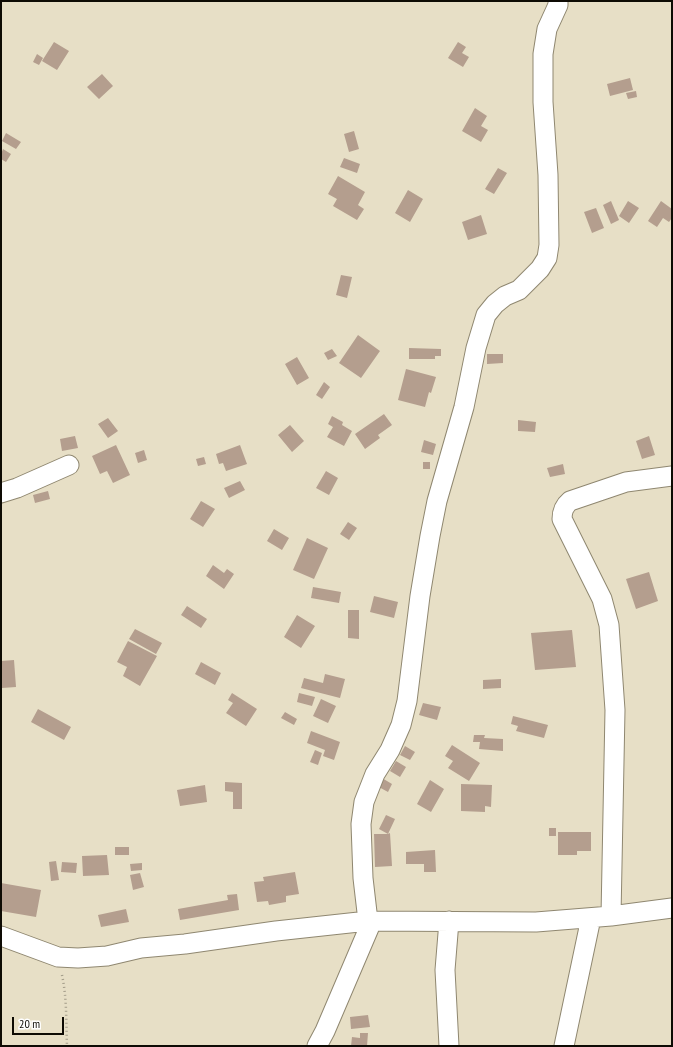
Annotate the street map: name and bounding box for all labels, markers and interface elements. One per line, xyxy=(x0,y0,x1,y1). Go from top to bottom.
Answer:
scale bar xyxy=(14,1009,66,1035)
text: 20 m xyxy=(19,1016,40,1031)

